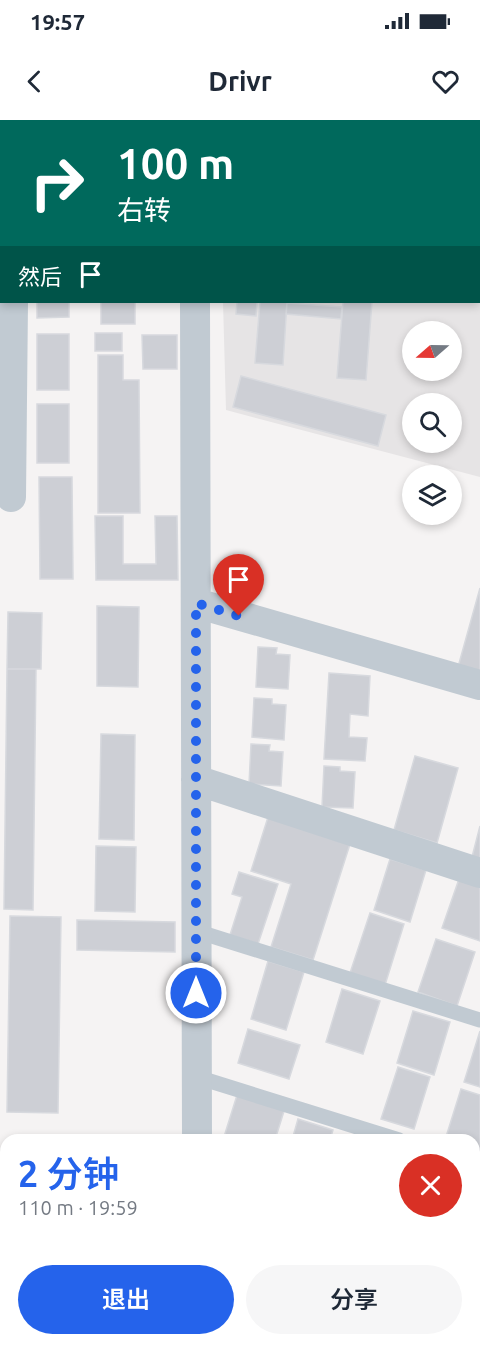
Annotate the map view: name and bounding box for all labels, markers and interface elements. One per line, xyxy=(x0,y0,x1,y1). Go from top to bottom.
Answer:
text: 19:57 xyxy=(30,9,85,34)
icon: back xyxy=(18,65,51,98)
icon: heart xyxy=(429,65,462,98)
text: Drivr xyxy=(208,66,272,96)
text: 100 m xyxy=(117,140,234,187)
icon: right xyxy=(18,144,96,222)
text: 右转 xyxy=(117,195,171,225)
icon: arrive xyxy=(74,258,107,291)
text: 然后 xyxy=(18,264,62,289)
north arrow xyxy=(402,321,462,381)
map controls xyxy=(402,321,462,525)
button: search xyxy=(402,393,462,453)
button: layers xyxy=(402,465,462,525)
pin xyxy=(213,554,264,616)
icon: arrive xyxy=(222,563,255,596)
position arrow xyxy=(164,961,228,1025)
text: 2 分钟 xyxy=(18,1153,119,1194)
button: close xyxy=(399,1154,462,1217)
text: 110 m · 19:59 xyxy=(18,1196,138,1219)
button: 退出 xyxy=(18,1265,234,1334)
button: 分享 xyxy=(246,1265,462,1334)

